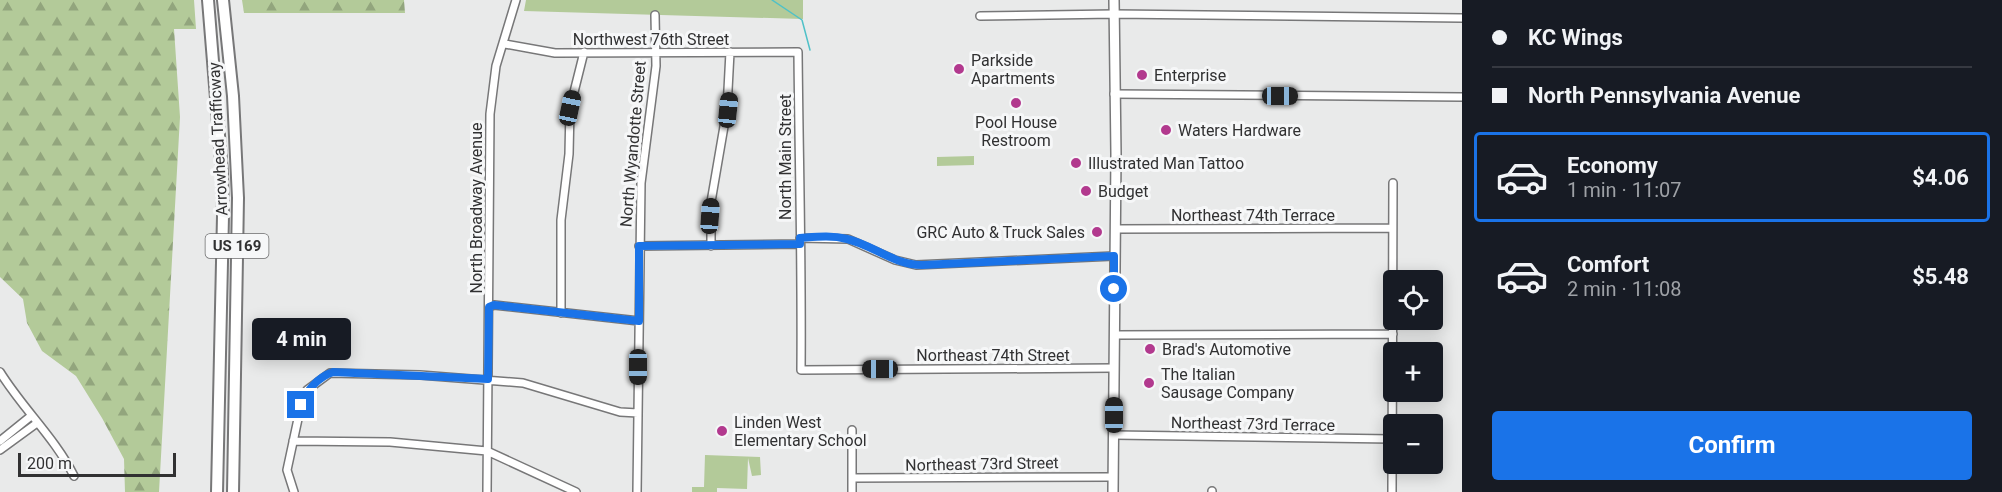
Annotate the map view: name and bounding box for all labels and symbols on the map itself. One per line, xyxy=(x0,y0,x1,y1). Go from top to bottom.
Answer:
street label: Northwest 76th Street xyxy=(573,30,729,49)
place label: Parkside Apartments xyxy=(971,51,1055,88)
street label: North Wyandotte Street xyxy=(616,60,650,228)
street label: Arrowhead Trafficway xyxy=(204,61,232,216)
marker: Parkside Apartments xyxy=(952,62,966,76)
place label: Enterprise xyxy=(1154,66,1226,85)
marker: Enterprise xyxy=(1135,68,1149,82)
car xyxy=(1262,87,1298,105)
car xyxy=(557,89,583,127)
car xyxy=(717,91,739,129)
street label: North Main Street xyxy=(776,94,795,220)
marker: Pool House Restroom xyxy=(1009,96,1023,110)
place label: Pool House Restroom xyxy=(975,113,1057,150)
place label: Waters Hardware xyxy=(1178,121,1301,140)
street label: North Broadway Avenue xyxy=(467,123,486,293)
marker: Waters Hardware xyxy=(1159,123,1173,137)
place label: Illustrated Man Tattoo xyxy=(1088,154,1244,173)
marker: Illustrated Man Tattoo xyxy=(1069,156,1083,170)
place label: Budget xyxy=(1098,182,1149,201)
marker: Budget xyxy=(1079,184,1093,198)
car xyxy=(700,197,720,235)
street label: Northeast 74th Terrace xyxy=(1171,206,1335,225)
place label: GRC Auto & Truck Sales xyxy=(916,223,1085,242)
marker: GRC Auto & Truck Sales xyxy=(1090,225,1104,239)
road number: US 169 xyxy=(206,234,268,258)
route start xyxy=(1100,275,1127,302)
callout: 4 min xyxy=(252,318,350,360)
place label: Brad's Automotive xyxy=(1162,340,1291,359)
marker: Brad's Automotive xyxy=(1143,342,1157,356)
street label: Northeast 74th Street xyxy=(916,346,1070,365)
car xyxy=(629,349,647,385)
car xyxy=(862,360,898,378)
place label: The Italian Sausage Company xyxy=(1161,365,1295,402)
marker: The Italian Sausage Company xyxy=(1142,376,1156,390)
route end xyxy=(287,391,314,418)
car xyxy=(1105,397,1123,433)
place label: Linden West Elementary School xyxy=(734,413,867,450)
street label: Northeast 73rd Terrace xyxy=(1171,413,1335,435)
marker: Linden West Elementary School xyxy=(715,424,729,438)
scale bar xyxy=(18,450,176,478)
street label: Northeast 73rd Street xyxy=(905,453,1059,475)

